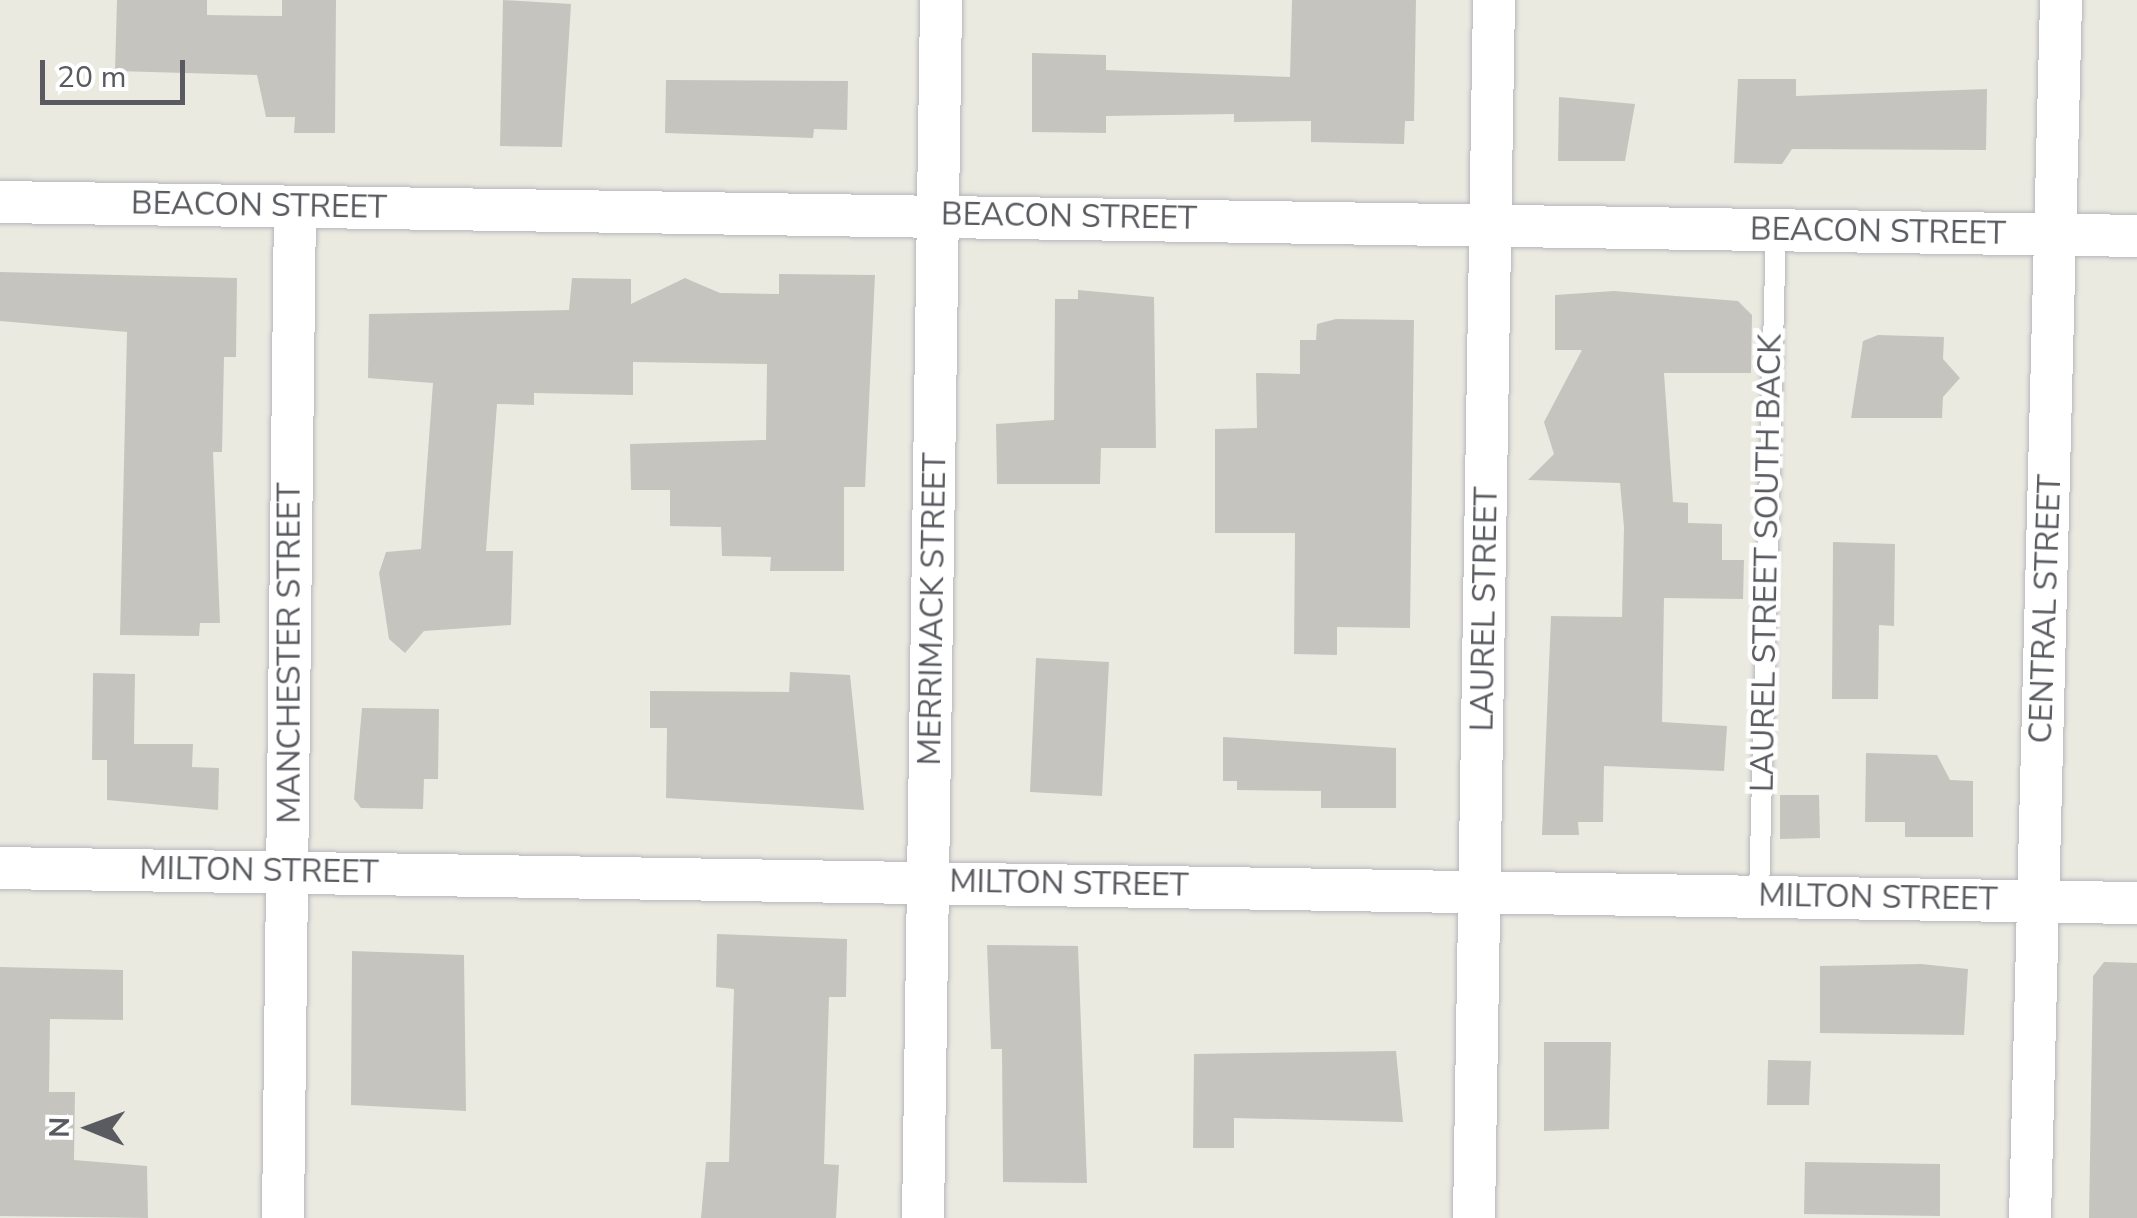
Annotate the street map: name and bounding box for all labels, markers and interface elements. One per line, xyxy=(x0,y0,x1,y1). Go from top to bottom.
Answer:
scale bar xyxy=(45,40,190,102)
text: 20 m xyxy=(57,57,126,98)
street label: BEACON STREET xyxy=(131,185,387,227)
street label: BEACON STREET xyxy=(941,196,1197,238)
street label: BEACON STREET xyxy=(1750,211,2006,253)
street label: LAUREL STREET SOUTH BACK xyxy=(1744,334,1790,792)
street label: MERRIMACK STREET xyxy=(911,452,955,766)
street label: CENTRAL STREET xyxy=(2022,474,2070,744)
street label: MANCHESTER STREET xyxy=(271,482,309,824)
street label: LAUREL STREET xyxy=(1464,486,1506,732)
street label: MILTON STREET xyxy=(139,850,379,892)
street label: MILTON STREET xyxy=(949,863,1189,905)
street label: MILTON STREET xyxy=(1758,877,1998,919)
north arrow xyxy=(40,1078,140,1178)
text: N xyxy=(41,1117,79,1138)

